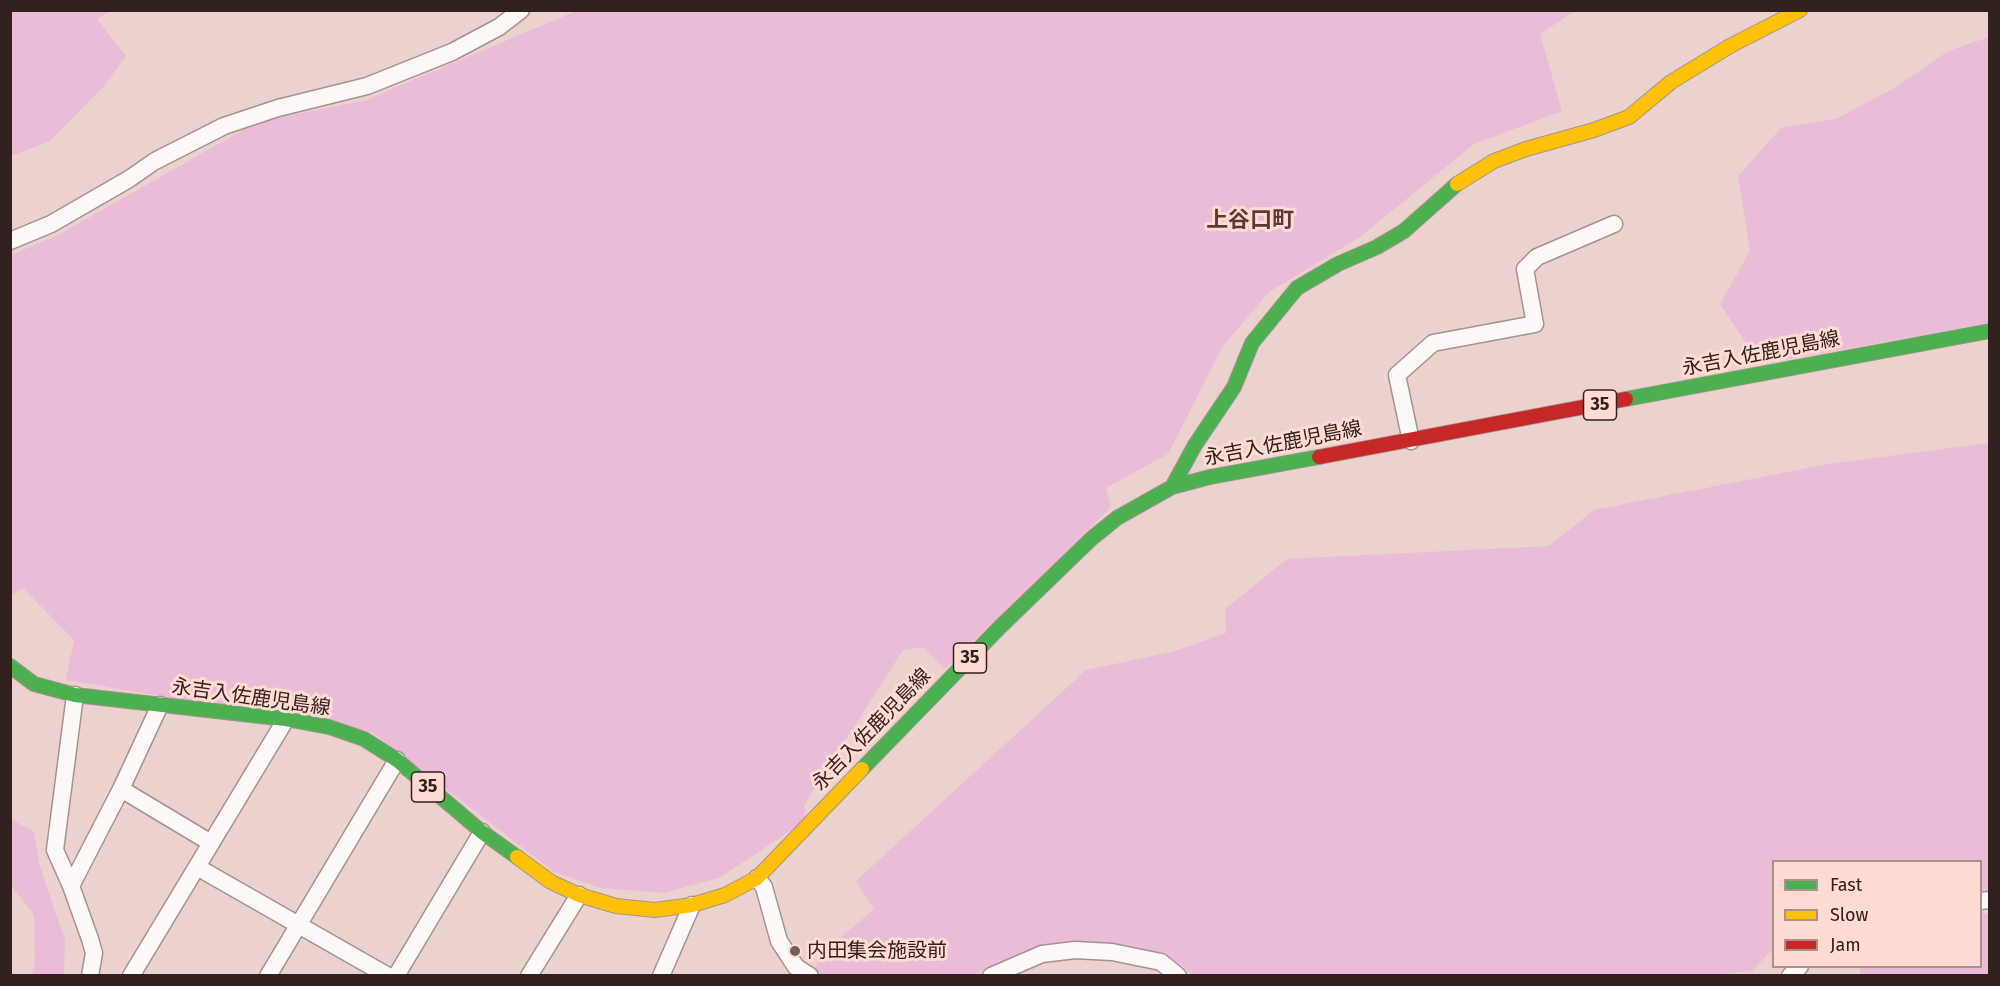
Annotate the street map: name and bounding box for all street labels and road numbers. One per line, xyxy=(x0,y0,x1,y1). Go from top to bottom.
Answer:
street label: 永吉入佐鹿児島線 xyxy=(1680,327,1842,381)
road number: 35 xyxy=(1584,390,1616,420)
street label: 永吉入佐鹿児島線 xyxy=(1202,417,1364,471)
road number: 35 xyxy=(954,643,986,673)
street label: 永吉入佐鹿児島線 xyxy=(808,664,936,796)
street label: 永吉入佐鹿児島線 xyxy=(170,675,332,721)
road number: 35 xyxy=(412,772,444,802)

